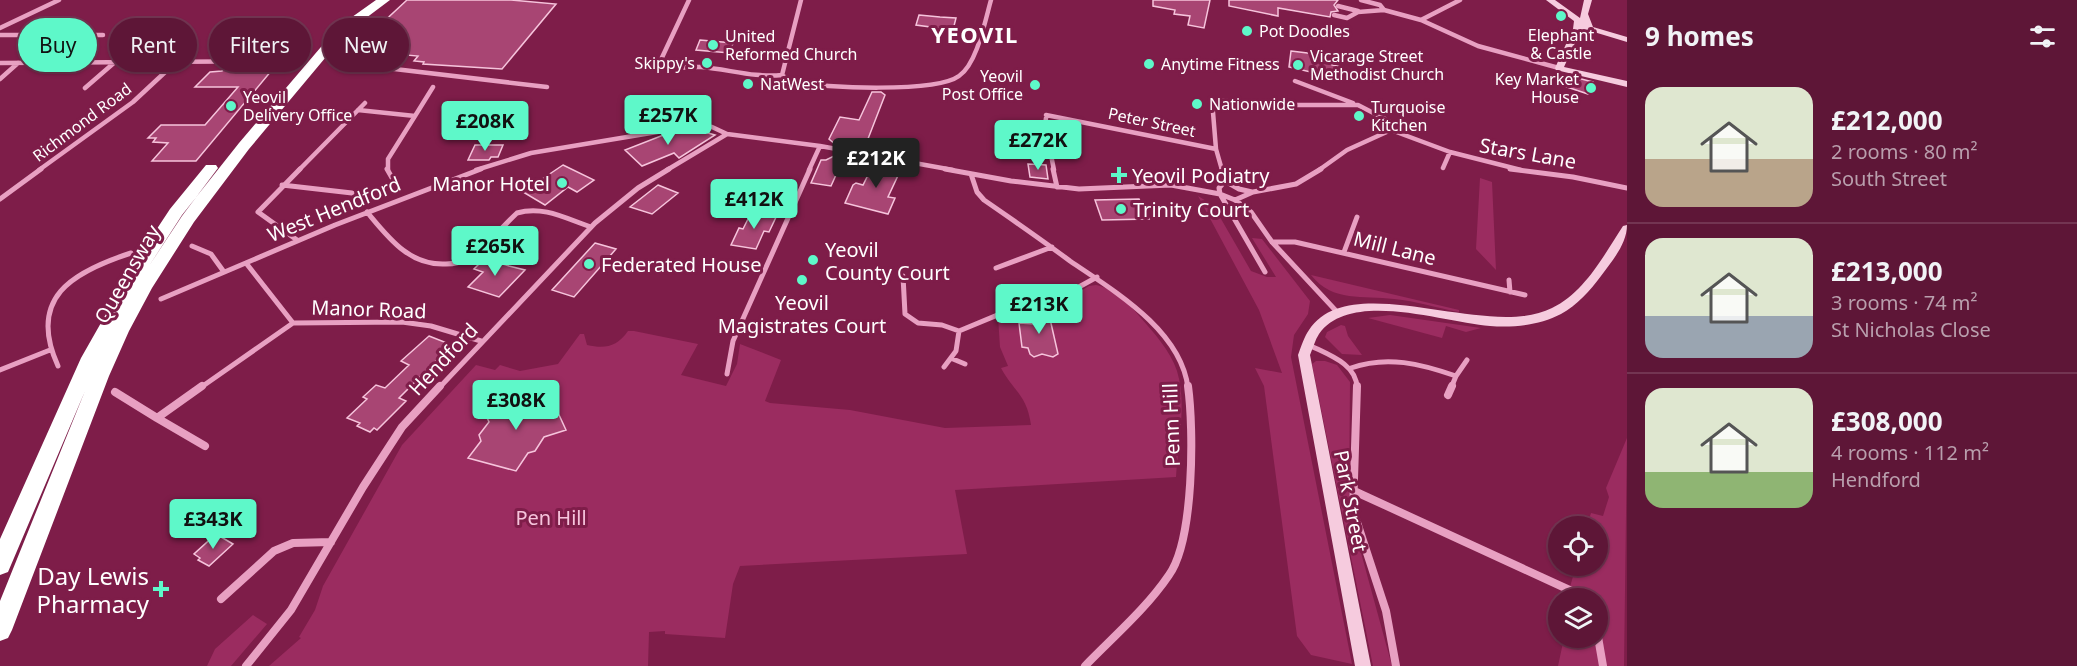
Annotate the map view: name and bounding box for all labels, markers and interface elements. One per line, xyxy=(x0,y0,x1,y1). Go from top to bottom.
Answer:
marker: Elephant & Castle xyxy=(1554,9,1568,23)
chip: Buy xyxy=(18,18,97,72)
chip: Rent xyxy=(109,18,197,72)
chip: Filters xyxy=(209,18,311,72)
chip: New xyxy=(323,18,409,72)
text: 9 homes xyxy=(1645,18,1754,54)
district label: YEOVIL xyxy=(931,19,1019,49)
place label: Pot Doodles xyxy=(1259,20,1350,42)
icon: filters xyxy=(2026,20,2059,53)
marker: Pot Doodles xyxy=(1240,24,1254,38)
place label: Elephant & Castle xyxy=(1528,24,1594,64)
place label: United Reformed Church xyxy=(725,25,858,65)
marker: United Reformed Church xyxy=(706,38,720,52)
place label: Vicarage Street Methodist Church xyxy=(1310,45,1444,85)
place label: Skippy's xyxy=(635,52,695,74)
place label: Anytime Fitness xyxy=(1161,53,1280,75)
marker: Skippy's xyxy=(700,56,714,70)
marker: Anytime Fitness xyxy=(1142,57,1156,71)
marker: Vicarage Street Methodist Church xyxy=(1291,58,1305,72)
place label: Yeovil Post Office xyxy=(942,65,1023,105)
place label: Key Market House xyxy=(1495,68,1579,108)
place label: NatWest xyxy=(760,73,824,95)
marker: NatWest xyxy=(741,77,755,91)
street label: Richmond Road xyxy=(28,78,136,166)
marker: Yeovil Post Office xyxy=(1028,78,1042,92)
marker: Key Market House xyxy=(1584,81,1598,95)
place label: Yeovil Delivery Office xyxy=(243,86,352,126)
place label: Nationwide xyxy=(1209,93,1295,115)
pin: £257K xyxy=(626,95,710,146)
place label: Turquoise Kitchen xyxy=(1371,96,1446,136)
marker: Nationwide xyxy=(1190,97,1204,111)
marker: Yeovil Delivery Office xyxy=(224,99,238,113)
pin: £208K xyxy=(443,101,527,152)
text: £257K xyxy=(638,101,698,128)
street label: Peter Street xyxy=(1106,102,1198,142)
text: £212,000 xyxy=(1831,102,1943,138)
text: £208K xyxy=(455,107,515,134)
marker: Turquoise Kitchen xyxy=(1352,109,1366,123)
icon: home xyxy=(1693,111,1765,183)
pin: £272K xyxy=(996,120,1080,171)
text: £272K xyxy=(1008,126,1068,153)
street label: Stars Lane xyxy=(1477,131,1579,175)
pin: £212K xyxy=(834,138,918,189)
text: 2 rooms · 80 m² xyxy=(1831,138,1978,165)
text: £212K xyxy=(846,144,906,171)
place label: Yeovil Podiatry xyxy=(1132,162,1270,189)
text: South Street xyxy=(1831,165,1947,192)
marker: Yeovil Podiatry xyxy=(1110,166,1128,184)
street label: West Hendford xyxy=(263,170,405,248)
place label: Manor Hotel xyxy=(432,170,550,197)
marker: Manor Hotel xyxy=(555,176,569,190)
pin: £412K xyxy=(712,179,796,230)
text: £412K xyxy=(724,185,784,212)
place label: Trinity Court xyxy=(1133,196,1249,223)
marker: Trinity Court xyxy=(1114,202,1128,216)
street label: Queensway xyxy=(88,219,166,328)
street label: Mill Lane xyxy=(1351,225,1439,271)
pin: £265K xyxy=(453,226,537,277)
text: £265K xyxy=(465,232,525,259)
place label: Yeovil County Court xyxy=(825,236,950,286)
place label: Federated House xyxy=(601,251,761,278)
marker: Yeovil County Court xyxy=(806,253,820,267)
text: £213,000 xyxy=(1831,253,1943,289)
marker: Federated House xyxy=(582,257,596,271)
icon: home xyxy=(1693,262,1765,334)
marker: Yeovil Magistrates Court xyxy=(795,273,809,287)
pin: £213K xyxy=(997,284,1081,335)
place label: Yeovil Magistrates Court xyxy=(718,289,886,339)
text: 3 rooms · 74 m² xyxy=(1831,289,1978,316)
text: £213K xyxy=(1009,290,1069,317)
street label: Manor Road xyxy=(311,293,427,325)
text: St Nicholas Close xyxy=(1831,316,1991,343)
street label: Hendford xyxy=(402,317,484,401)
pin: £308K xyxy=(474,380,558,431)
street label: Penn Hill xyxy=(1156,383,1186,467)
text: £308K xyxy=(486,386,546,413)
text: £308,000 xyxy=(1831,403,1943,439)
icon: home xyxy=(1693,412,1765,484)
text: 4 rooms · 112 m² xyxy=(1831,439,1989,466)
street label: Park Street xyxy=(1328,448,1374,554)
text: Hendford xyxy=(1831,466,1921,493)
pin: £343K xyxy=(171,499,255,550)
park label: Pen Hill xyxy=(515,504,587,531)
text: £343K xyxy=(183,505,243,532)
map controls xyxy=(1548,516,1608,648)
button: locate xyxy=(1548,516,1608,576)
place label: Day Lewis Pharmacy xyxy=(37,559,150,620)
marker: Day Lewis Pharmacy xyxy=(154,582,168,596)
button: layers xyxy=(1548,588,1608,648)

